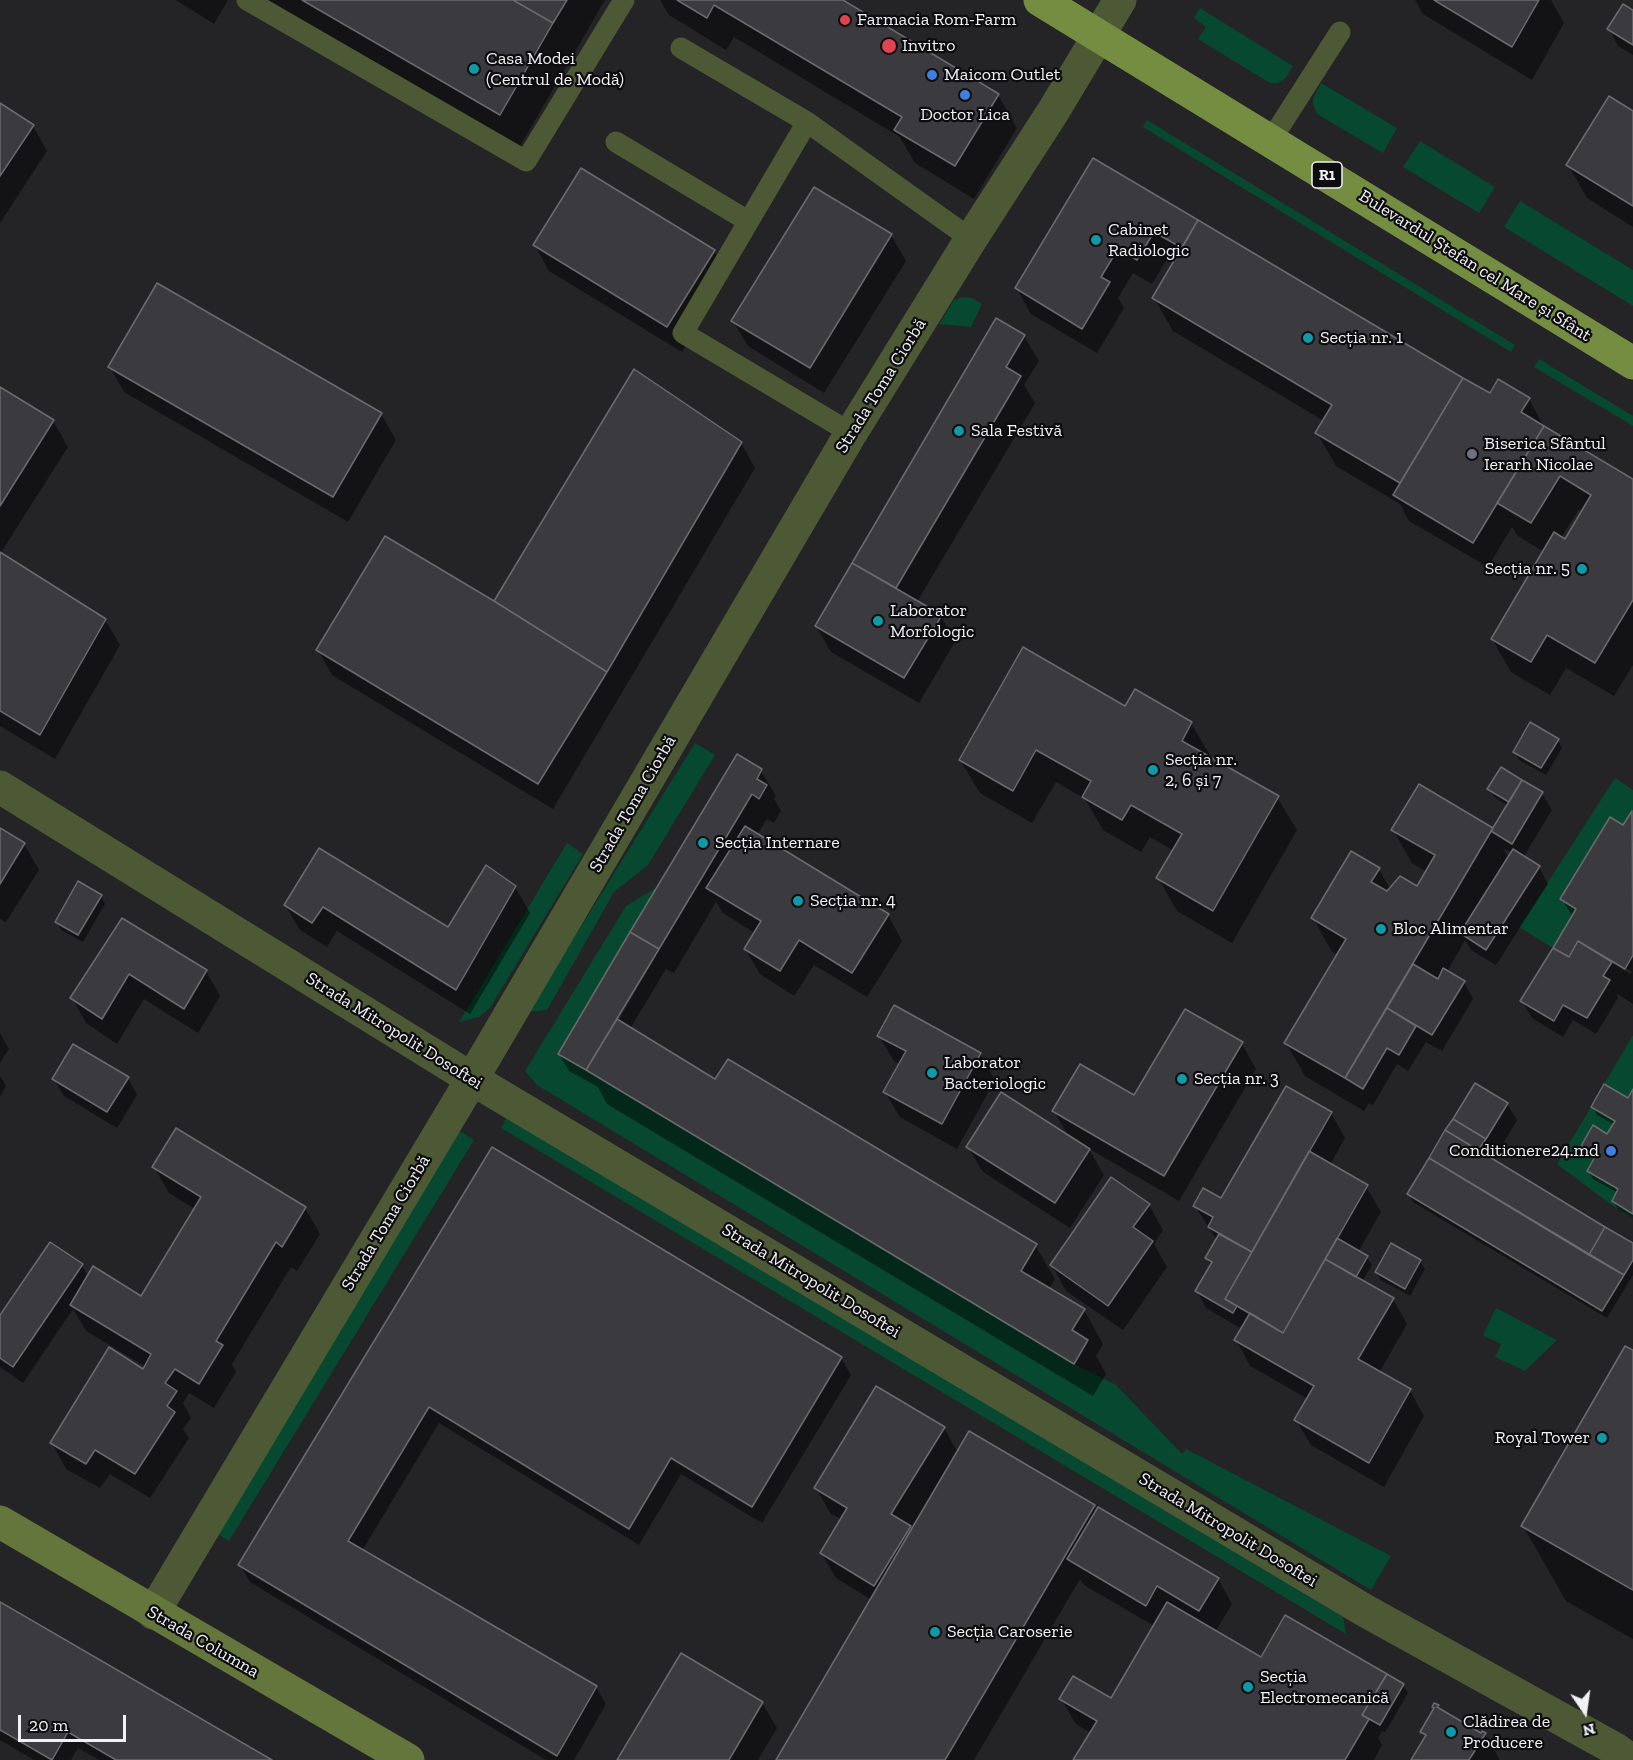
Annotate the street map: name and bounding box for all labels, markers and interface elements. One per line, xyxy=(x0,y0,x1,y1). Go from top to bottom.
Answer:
place label: Farmacia Rom-Farm xyxy=(857,9,1016,31)
marker: Farmacia Rom-Farm xyxy=(838,13,852,27)
place label: Invitro xyxy=(902,35,955,57)
marker: Invitro xyxy=(880,37,898,55)
place label: Casa Modei (Centrul de Modă) xyxy=(486,48,624,90)
marker: Casa Modei (Centrul de Modă) xyxy=(467,62,481,76)
place label: Maicom Outlet xyxy=(944,64,1060,86)
marker: Maicom Outlet xyxy=(925,68,939,82)
marker: Doctor Lica xyxy=(958,88,972,102)
place label: Doctor Lica xyxy=(920,104,1010,126)
road number: R1 xyxy=(1312,162,1342,188)
street label: Bulevardul Ștefan cel Mare și Sfânt xyxy=(1355,185,1595,347)
place label: Cabinet Radiologic xyxy=(1108,219,1189,262)
marker: Cabinet Radiologic xyxy=(1089,233,1103,247)
street label: Strada Toma Ciorbă xyxy=(831,315,931,457)
place label: Secția nr. 1 xyxy=(1320,327,1403,349)
marker: Secția nr. 1 xyxy=(1301,331,1315,345)
place label: Sala Festivă xyxy=(971,420,1062,442)
marker: Sala Festivă xyxy=(952,424,966,438)
place label: Biserica Sfântul Ierarh Nicolae xyxy=(1484,433,1606,476)
marker: Biserica Sfântul Ierarh Nicolae xyxy=(1465,447,1479,461)
place label: Secția nr. 5 xyxy=(1485,558,1570,580)
marker: Secția nr. 5 xyxy=(1575,562,1589,576)
place label: Laborator Morfologic xyxy=(890,600,974,642)
marker: Laborator Morfologic xyxy=(871,614,885,628)
street label: Strada Toma Ciorbă xyxy=(585,732,681,876)
place label: Secția nr. 2, 6 și 7 xyxy=(1165,749,1237,792)
marker: Secția nr. 2, 6 și 7 xyxy=(1146,763,1160,777)
place label: Secția Internare xyxy=(715,832,840,854)
marker: Secția Internare xyxy=(696,836,710,850)
place label: Secția nr. 4 xyxy=(810,890,896,912)
marker: Secția nr. 4 xyxy=(791,894,805,908)
place label: Bloc Alimentar xyxy=(1393,918,1509,940)
marker: Bloc Alimentar xyxy=(1374,922,1388,936)
street label: Strada Mitropolit Dosoftei xyxy=(302,968,486,1094)
place label: Laborator Bacteriologic xyxy=(944,1052,1046,1094)
marker: Laborator Bacteriologic xyxy=(925,1066,939,1080)
place label: Secția nr. 3 xyxy=(1194,1068,1279,1090)
marker: Secția nr. 3 xyxy=(1175,1072,1189,1086)
place label: Conditionere24.md xyxy=(1449,1140,1599,1162)
marker: Conditionere24.md xyxy=(1604,1144,1618,1158)
street label: Strada Toma Ciorbă xyxy=(337,1151,435,1295)
street label: Strada Mitropolit Dosoftei xyxy=(718,1219,904,1343)
place label: Royal Tower xyxy=(1495,1427,1590,1449)
marker: Royal Tower xyxy=(1595,1431,1609,1445)
street label: Strada Mitropolit Dosoftei xyxy=(1135,1468,1321,1592)
street label: Strada Columna xyxy=(143,1601,263,1683)
place label: Secția Caroserie xyxy=(947,1621,1072,1643)
marker: Secția Caroserie xyxy=(928,1625,942,1639)
place label: Secția Electromecanică xyxy=(1260,1666,1389,1708)
marker: Secția Electromecanică xyxy=(1241,1680,1255,1694)
north arrow xyxy=(1555,1682,1615,1742)
scale bar xyxy=(21,1703,129,1741)
place label: Clădirea de Producere xyxy=(1463,1711,1550,1754)
text: 20 m xyxy=(29,1714,68,1736)
text: N xyxy=(1581,1719,1597,1741)
marker: Clădirea de Producere xyxy=(1444,1725,1458,1739)

